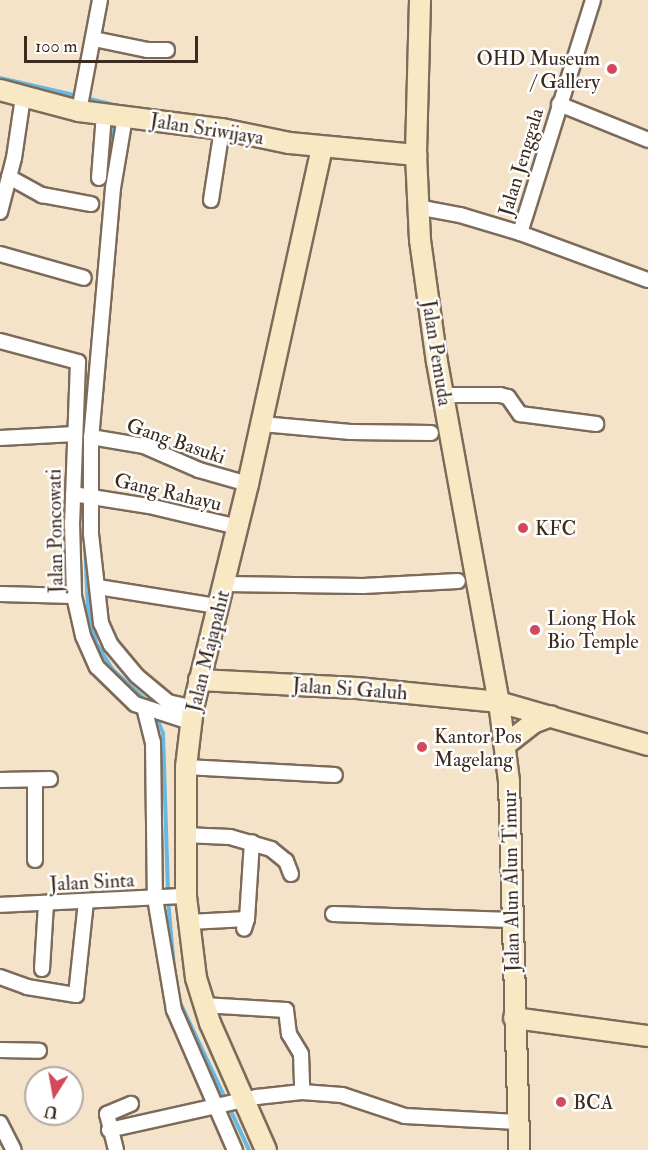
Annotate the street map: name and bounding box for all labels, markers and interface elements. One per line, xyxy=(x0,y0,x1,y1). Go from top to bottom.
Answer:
scale bar xyxy=(27,24,201,62)
text: 100 m xyxy=(35,35,78,58)
place label: OHD Museum / Gallery xyxy=(477,46,600,93)
marker: OHD Museum / Gallery xyxy=(605,62,619,76)
street label: Jalan Jenggala xyxy=(493,105,549,219)
street label: Jalan Sriwijaya xyxy=(149,108,265,150)
street label: Jalan Pemuda xyxy=(417,298,457,408)
street label: Gang Basuki xyxy=(123,413,229,469)
street label: Gang Rahayu xyxy=(112,468,224,516)
street label: Jalan Poncowati xyxy=(42,469,68,593)
place label: KFC xyxy=(535,516,576,540)
marker: KFC xyxy=(516,521,530,535)
street label: Jalan Majapahit xyxy=(181,588,235,714)
place label: Liong Hok Bio Temple xyxy=(547,606,639,653)
marker: Liong Hok Bio Temple xyxy=(528,623,542,637)
street label: Jalan Si Galuh xyxy=(292,673,408,705)
place label: Kantor Pos Magelang xyxy=(434,724,522,771)
marker: Kantor Pos Magelang xyxy=(415,740,429,754)
street label: Jalan Alun Alun Timur xyxy=(497,790,525,972)
street label: Jalan Sinta xyxy=(49,868,135,896)
north arrow xyxy=(24,1066,84,1126)
place label: BCA xyxy=(573,1090,613,1114)
marker: BCA xyxy=(554,1095,568,1109)
text: U xyxy=(42,1101,59,1123)

